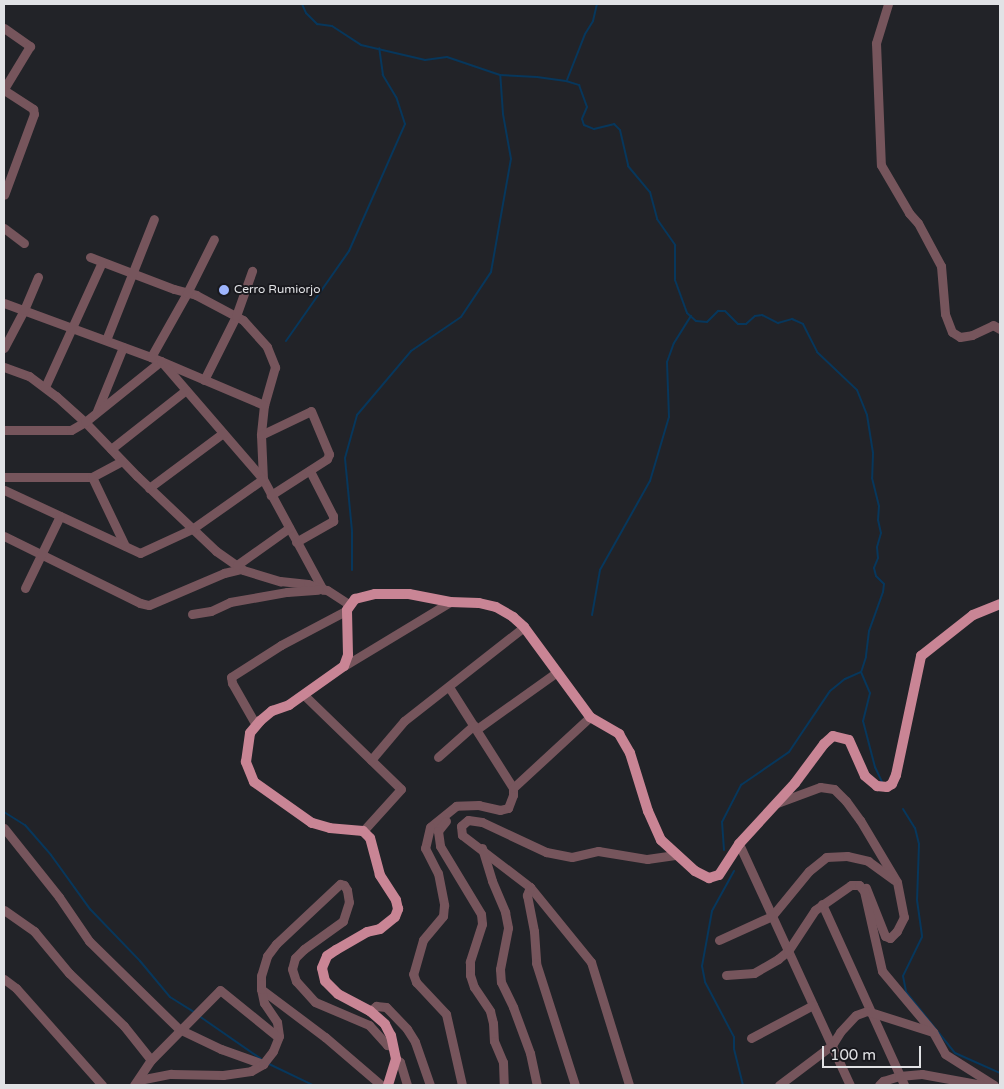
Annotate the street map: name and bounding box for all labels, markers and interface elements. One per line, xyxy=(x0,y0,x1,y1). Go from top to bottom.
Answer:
place label: Cerro Rumiorjo xyxy=(234,283,320,297)
marker: Cerro Rumiorjo xyxy=(218,284,230,296)
scale bar xyxy=(824,1036,923,1068)
text: 100 m xyxy=(830,1046,876,1064)

